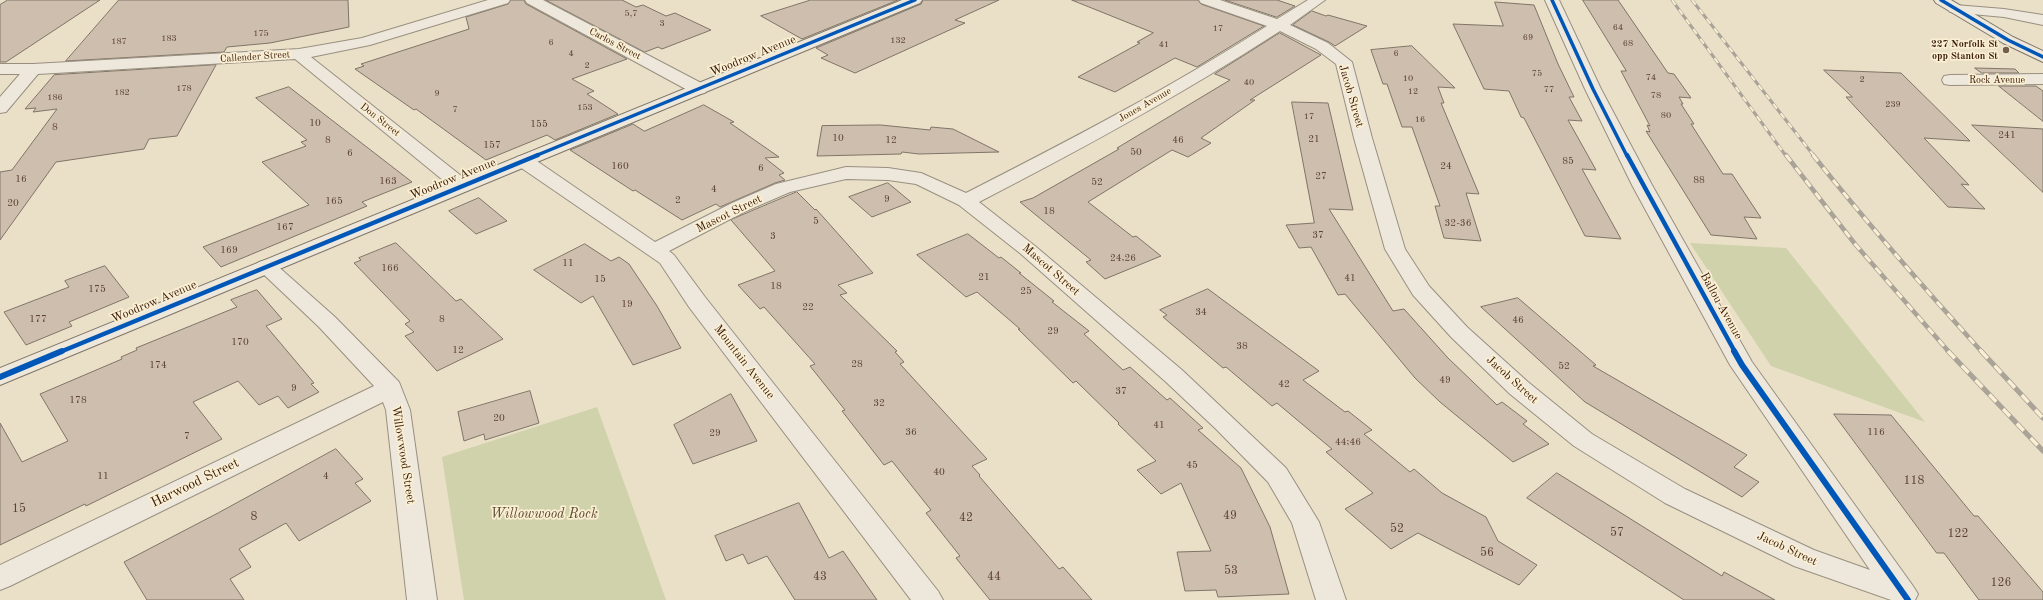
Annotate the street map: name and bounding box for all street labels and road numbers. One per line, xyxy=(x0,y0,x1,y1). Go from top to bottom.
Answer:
street label: Carlos Street xyxy=(587,25,643,63)
street label: Woodrow Avenue xyxy=(708,32,798,80)
street label: Callender Street xyxy=(220,49,290,65)
street label: Jacob Street xyxy=(1335,63,1367,129)
street label: Rock Avenue xyxy=(1969,74,2025,86)
street label: Jones Avenue xyxy=(1116,85,1174,125)
street label: Don Street xyxy=(358,101,402,139)
street label: Woodrow Avenue xyxy=(408,155,498,203)
street label: Mascot Street xyxy=(694,192,764,236)
street label: Mascot Street xyxy=(1019,241,1083,299)
street label: Ballou Avenue xyxy=(1697,270,1745,342)
street label: Woodrow Avenue xyxy=(109,278,199,326)
street label: Mountain Avenue xyxy=(711,322,777,402)
street label: Jacob Street xyxy=(1483,353,1541,407)
street label: Willowwood Street xyxy=(388,405,418,505)
street label: Harwood Street xyxy=(148,454,242,512)
street label: Jacob Street xyxy=(1755,529,1819,569)

